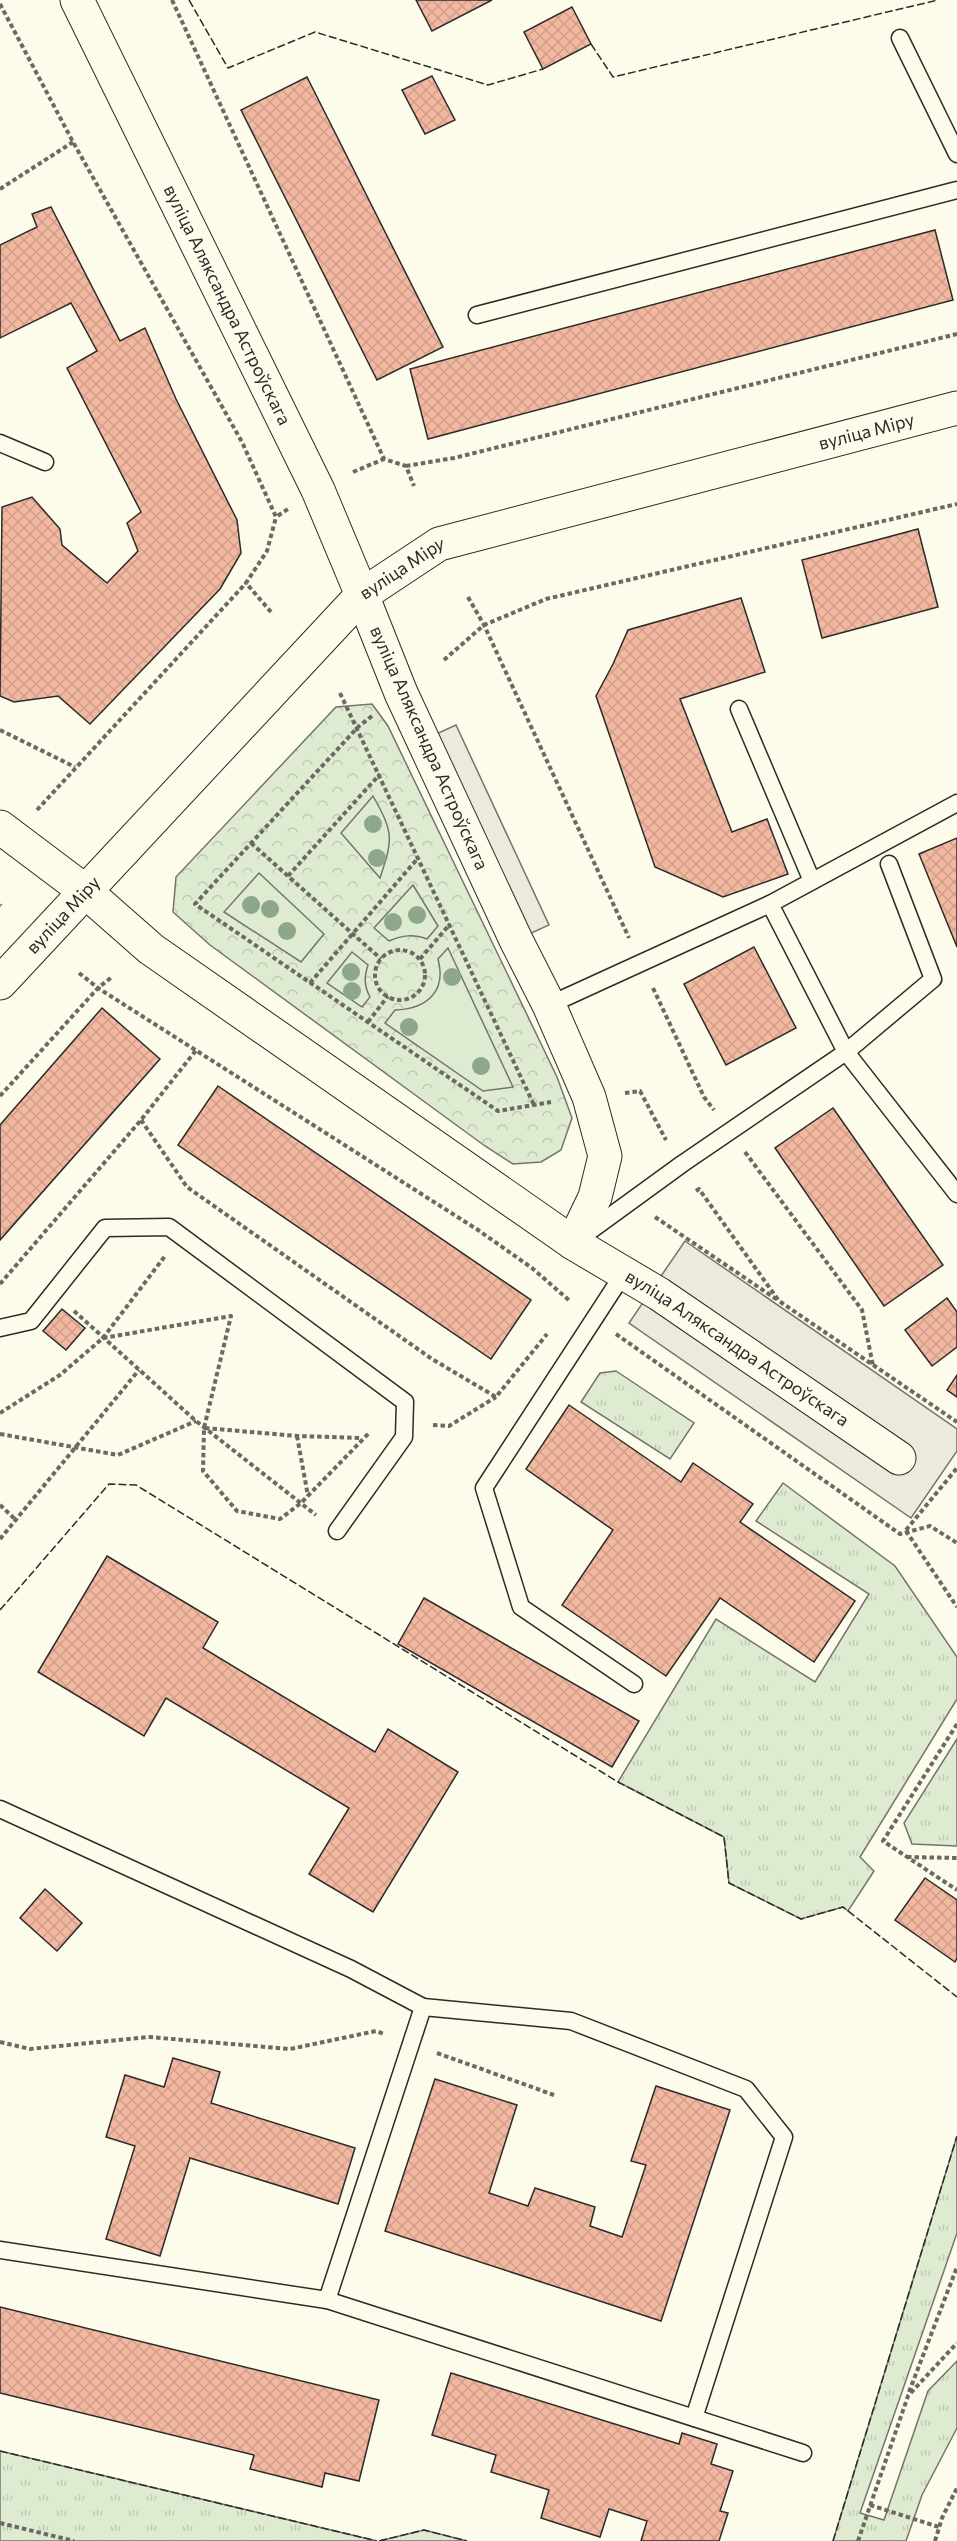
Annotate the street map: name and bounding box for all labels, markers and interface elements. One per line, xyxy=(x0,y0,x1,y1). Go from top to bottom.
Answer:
street label: вуліца Аляксандра Астроўскага xyxy=(160,181,296,428)
street label: вуліца Міру xyxy=(816,408,916,454)
street label: вуліца Міру xyxy=(355,531,446,604)
street label: вуліца Аляксандра Астроўскага xyxy=(366,622,494,873)
street label: вуліца Міру xyxy=(21,871,104,958)
street label: вуліца Аляксандра Астроўскага xyxy=(622,1265,854,1431)

